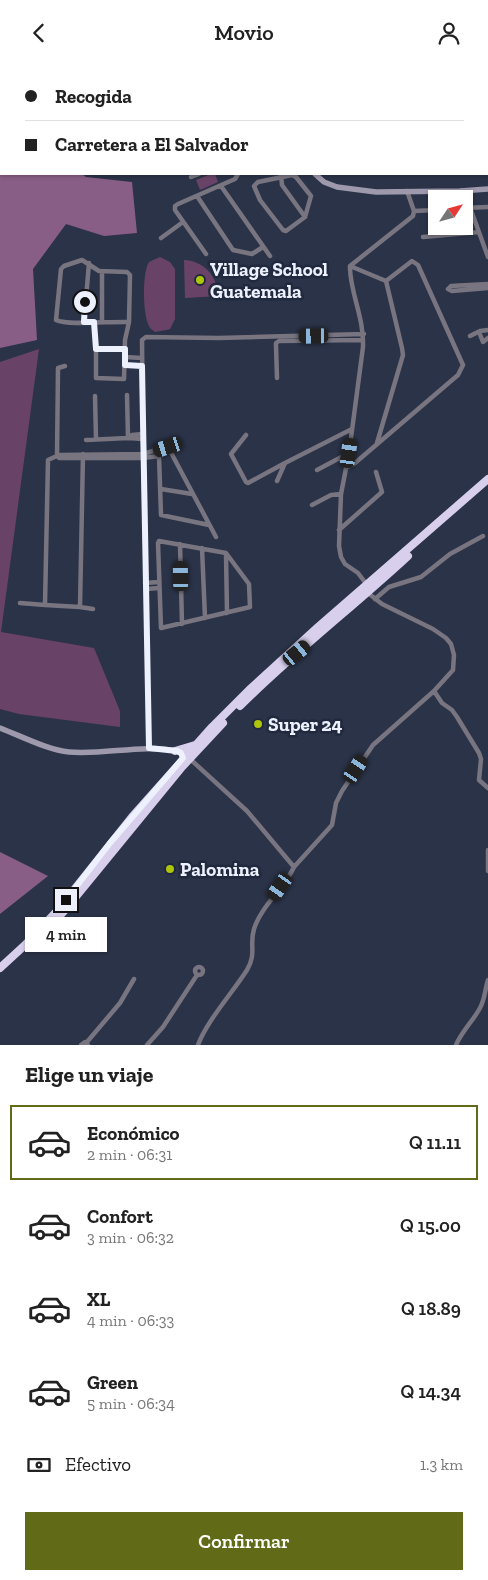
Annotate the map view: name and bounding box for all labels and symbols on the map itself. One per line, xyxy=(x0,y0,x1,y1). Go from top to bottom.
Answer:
north arrow xyxy=(428,190,472,235)
place label: Village School Guatemala xyxy=(210,258,329,303)
marker: Village School Guatemala xyxy=(194,274,206,286)
route start xyxy=(74,291,96,313)
car xyxy=(298,328,329,344)
car xyxy=(151,435,184,459)
car xyxy=(339,437,358,469)
car xyxy=(173,561,188,591)
car xyxy=(280,638,313,668)
place label: Super 24 xyxy=(268,713,343,736)
marker: Super 24 xyxy=(252,718,264,730)
car xyxy=(341,752,370,786)
place label: Palomina xyxy=(180,858,260,881)
marker: Palomina xyxy=(164,863,176,875)
car xyxy=(265,870,294,904)
route end xyxy=(55,889,77,911)
callout: 4 min xyxy=(25,917,107,953)

